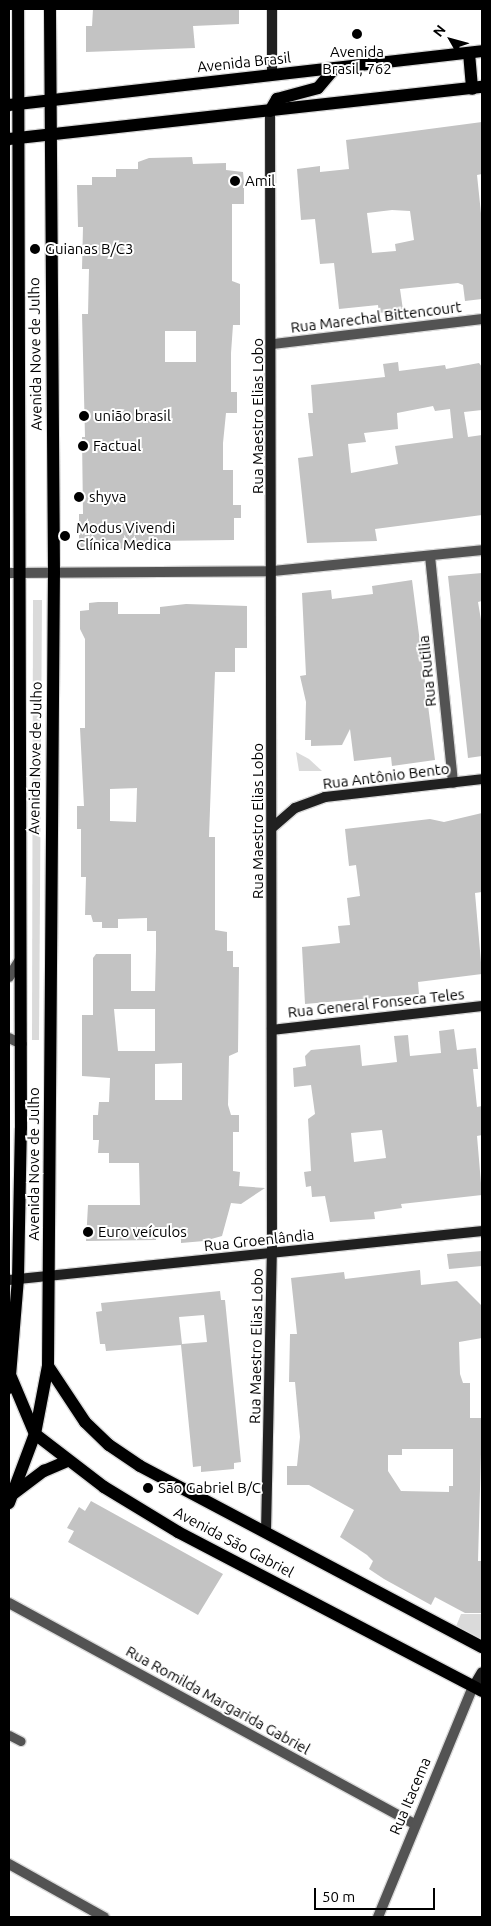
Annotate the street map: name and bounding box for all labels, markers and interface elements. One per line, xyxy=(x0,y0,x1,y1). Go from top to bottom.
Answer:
north arrow xyxy=(426,15,476,65)
text: N xyxy=(430,22,449,40)
marker: Avenida Brasil, 762 xyxy=(351,28,363,40)
place label: Avenida Brasil, 762 xyxy=(322,42,392,77)
street label: Avenida Brasil xyxy=(196,48,292,76)
place label: Amil xyxy=(245,172,275,190)
marker: Amil xyxy=(229,175,241,187)
place label: Guianas B/C3 xyxy=(45,240,133,258)
marker: Guianas B/C3 xyxy=(29,243,41,255)
street label: Avenida Nove de Julho xyxy=(25,277,45,431)
street label: Rua Marechal Bittencourt xyxy=(290,298,462,336)
street label: Rua Maestro Elias Lobo xyxy=(249,338,267,494)
place label: união brasil xyxy=(94,407,171,425)
marker: união brasil xyxy=(78,410,90,422)
place label: Factual xyxy=(93,437,141,455)
marker: Factual xyxy=(77,440,89,452)
place label: shyva xyxy=(89,488,126,506)
marker: shyva xyxy=(73,491,85,503)
place label: Modus Vivendi Clínica Medica xyxy=(76,518,175,553)
marker: Modus Vivendi Clínica Medica xyxy=(58,529,72,543)
street label: Rua Rutilia xyxy=(414,634,440,708)
street label: Avenida Nove de Julho xyxy=(25,681,45,835)
street label: Rua Maestro Elias Lobo xyxy=(249,743,267,899)
street label: Rua Antônio Bento xyxy=(322,759,450,793)
street label: Rua General Fonseca Teles xyxy=(287,985,465,1021)
street label: Avenida Nove de Julho xyxy=(25,1087,43,1241)
place label: Euro veículos xyxy=(98,1223,187,1241)
street label: Rua Groenlândia xyxy=(203,1225,315,1255)
marker: Euro veículos xyxy=(82,1226,94,1238)
street label: Rua Maestro Elias Lobo xyxy=(246,1268,266,1424)
place label: São Gabriel B/C xyxy=(158,1479,261,1497)
marker: São Gabriel B/C xyxy=(142,1482,154,1494)
street label: Avenida São Gabriel xyxy=(171,1503,297,1581)
street label: Rua Romilda Margarida Gabriel xyxy=(123,1642,313,1758)
street label: Rua Itacema xyxy=(386,1755,434,1837)
scale bar xyxy=(316,1878,437,1910)
text: 50 m xyxy=(322,1888,355,1905)

